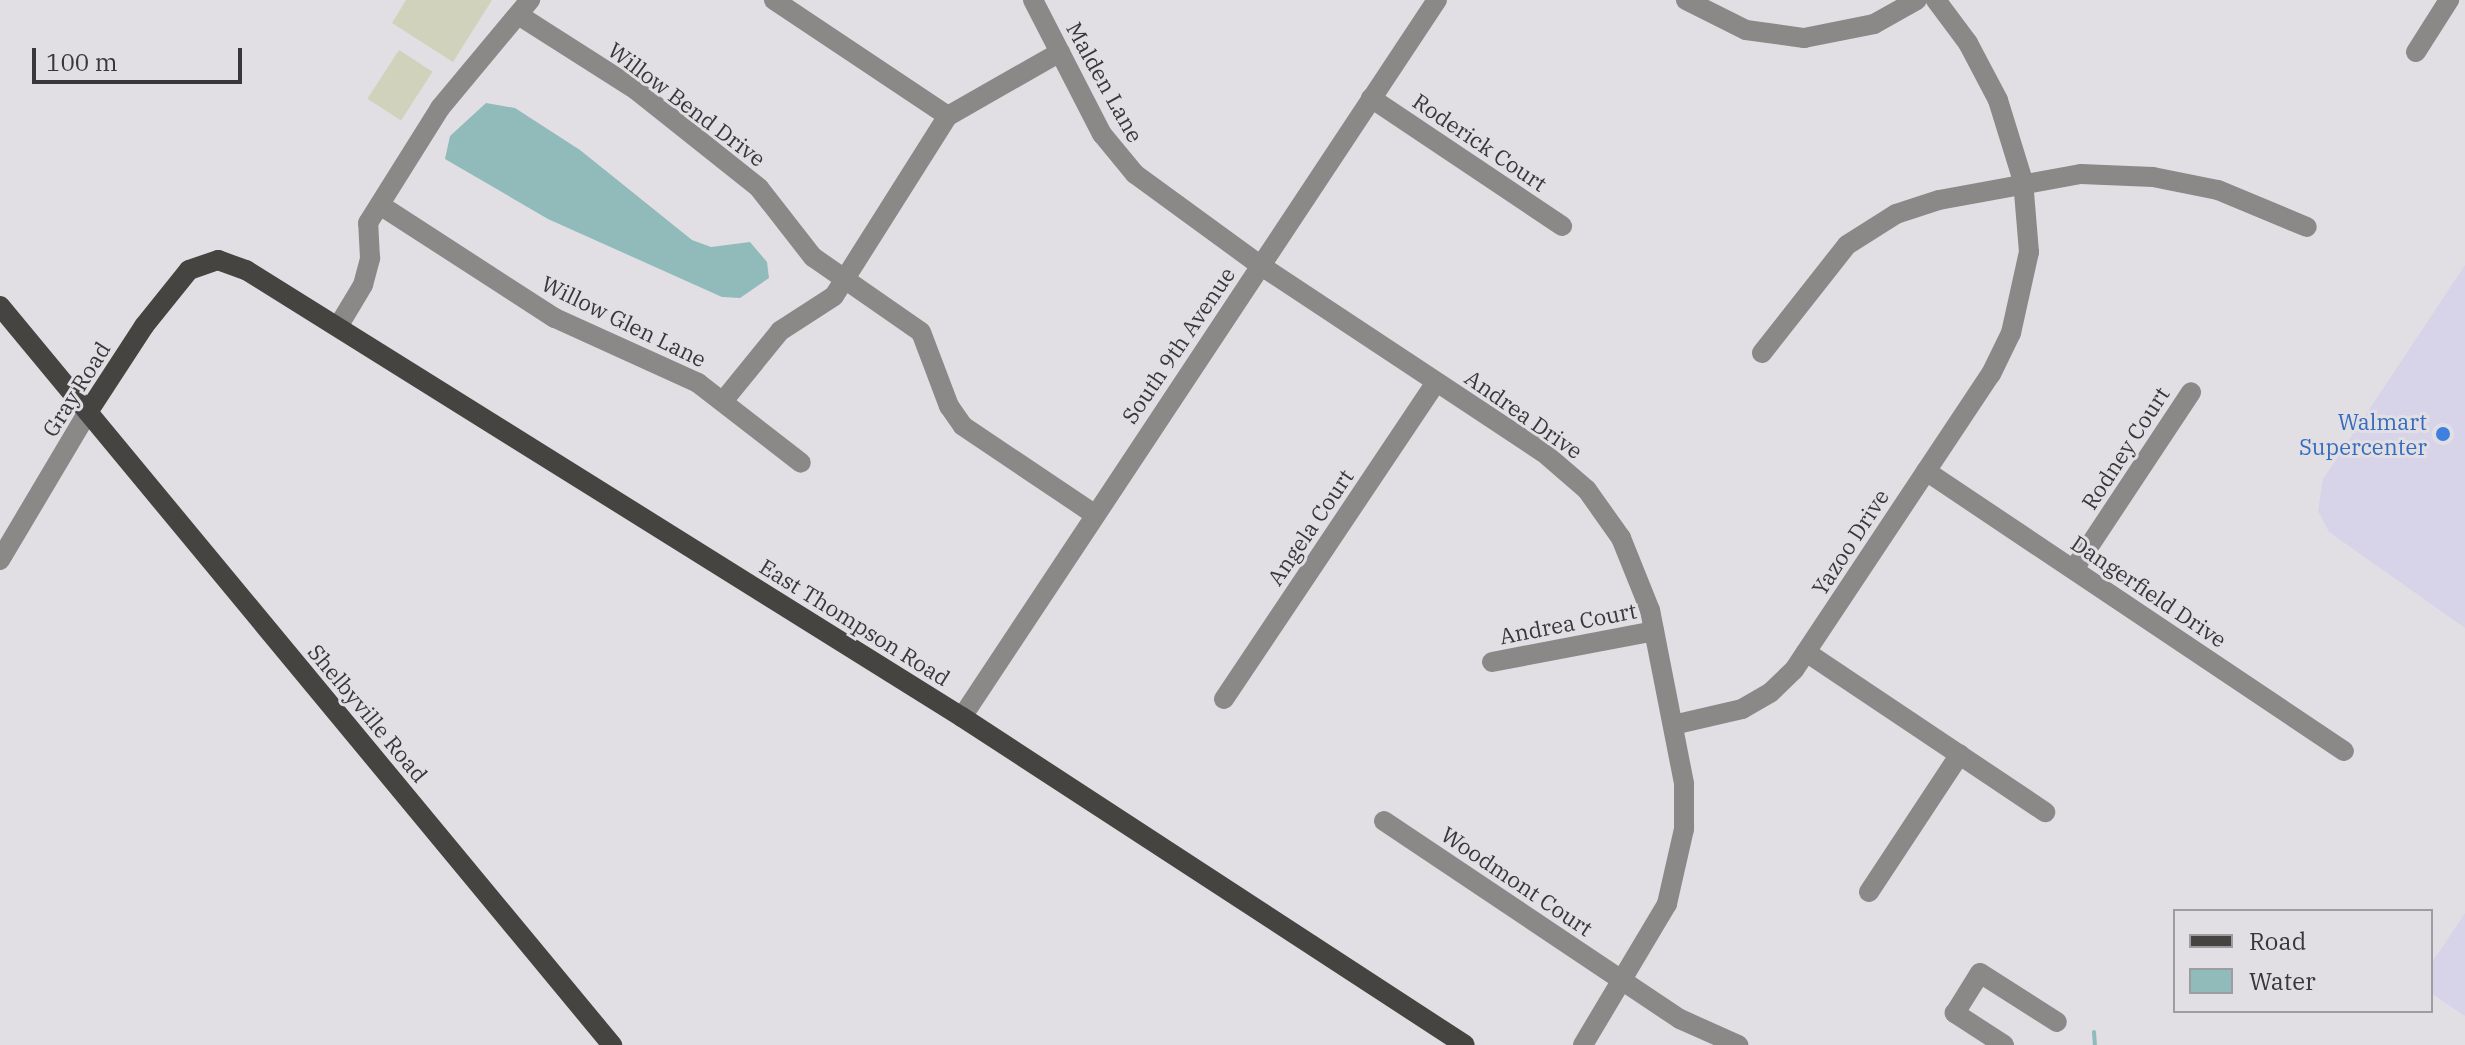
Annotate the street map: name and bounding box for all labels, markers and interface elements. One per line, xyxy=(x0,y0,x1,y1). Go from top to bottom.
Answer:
street label: Malden Lane xyxy=(1061,17,1149,147)
scale bar xyxy=(36,32,246,82)
street label: Willow Bend Drive xyxy=(603,36,771,172)
text: 100 m xyxy=(46,46,118,78)
street label: Roderick Court xyxy=(1408,87,1552,197)
street label: South 9th Avenue xyxy=(1116,262,1240,428)
street label: Willow Glen Lane xyxy=(537,270,711,372)
street label: Gray Road xyxy=(37,337,115,441)
street label: Andrea Drive xyxy=(1460,364,1588,464)
street label: Rodney Court xyxy=(2076,382,2174,514)
place label: Walmart Supercenter xyxy=(2299,408,2427,460)
marker: Walmart Supercenter xyxy=(2434,425,2452,443)
street label: Angela Court xyxy=(1262,464,1358,590)
street label: Yazoo Drive xyxy=(1806,484,1894,600)
street label: Dangerfield Drive xyxy=(2066,529,2232,653)
street label: East Thompson Road xyxy=(755,553,955,691)
street label: Andrea Court xyxy=(1497,597,1639,649)
street label: Shelbyville Road xyxy=(303,639,433,787)
street label: Woodmont Court xyxy=(1436,821,1598,941)
legend xyxy=(2173,909,2433,1013)
text: Road xyxy=(2249,925,2306,957)
text: Water xyxy=(2249,965,2316,997)

